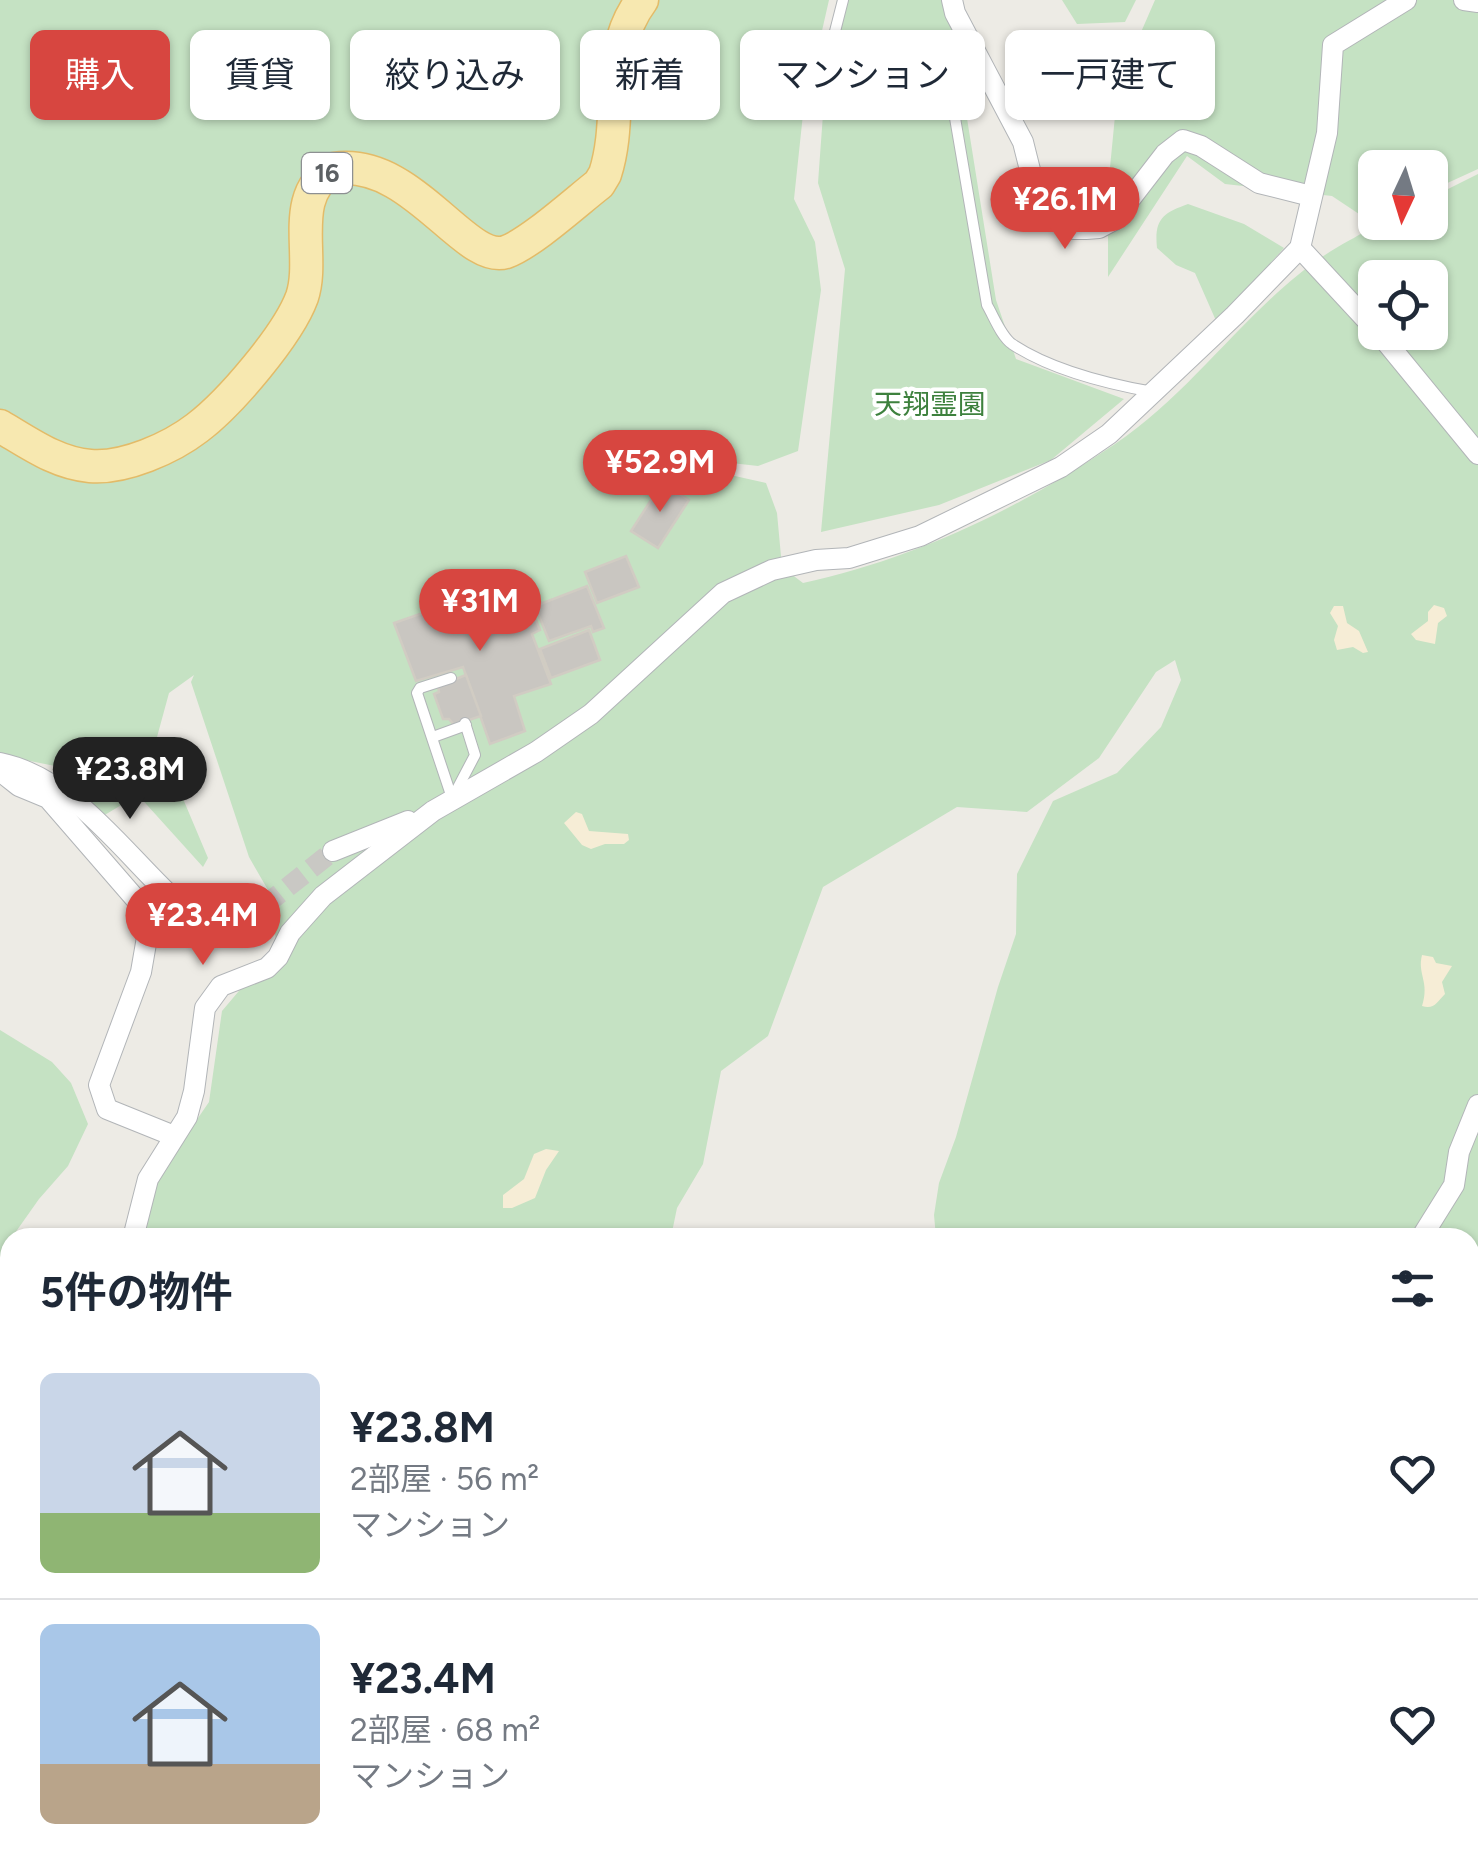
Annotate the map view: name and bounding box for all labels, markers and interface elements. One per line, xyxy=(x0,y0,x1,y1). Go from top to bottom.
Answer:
chip: 購入 xyxy=(30,30,170,120)
chip: 賃貸 xyxy=(190,30,330,120)
chip: 絞り込み xyxy=(350,30,560,120)
chip: 新着 xyxy=(580,30,720,120)
chip: マンション xyxy=(740,30,985,120)
chip: 一戸建て xyxy=(1005,30,1215,120)
north arrow xyxy=(1358,150,1448,240)
map controls xyxy=(1358,150,1448,350)
road number: 16 xyxy=(302,153,352,193)
pin: ¥26.1M xyxy=(984,167,1146,252)
text: ¥26.1M xyxy=(1012,180,1118,218)
button: locate xyxy=(1358,260,1448,350)
park label: 天翔霊園 xyxy=(874,387,986,421)
pin: ¥52.9M xyxy=(579,430,741,515)
text: ¥52.9M xyxy=(605,443,715,481)
pin: ¥31M xyxy=(421,569,539,654)
text: ¥31M xyxy=(441,582,519,620)
pin: ¥23.8M xyxy=(49,737,211,822)
text: ¥23.8M xyxy=(75,750,185,788)
pin: ¥23.4M xyxy=(122,883,284,968)
text: ¥23.4M xyxy=(147,896,259,934)
icon: filters xyxy=(1385,1261,1440,1316)
text: 5件の物件 xyxy=(40,1267,232,1318)
text: ¥23.8M xyxy=(350,1402,495,1453)
icon: home xyxy=(120,1413,240,1533)
icon: heart xyxy=(1385,1446,1440,1501)
text: 2部屋 · 56 m² xyxy=(350,1460,539,1498)
text: マンション xyxy=(350,1506,510,1544)
text: ¥23.4M xyxy=(350,1653,496,1704)
icon: home xyxy=(120,1664,240,1784)
icon: heart xyxy=(1385,1697,1440,1752)
text: 2部屋 · 68 m² xyxy=(350,1711,540,1749)
text: マンション xyxy=(350,1757,510,1795)

